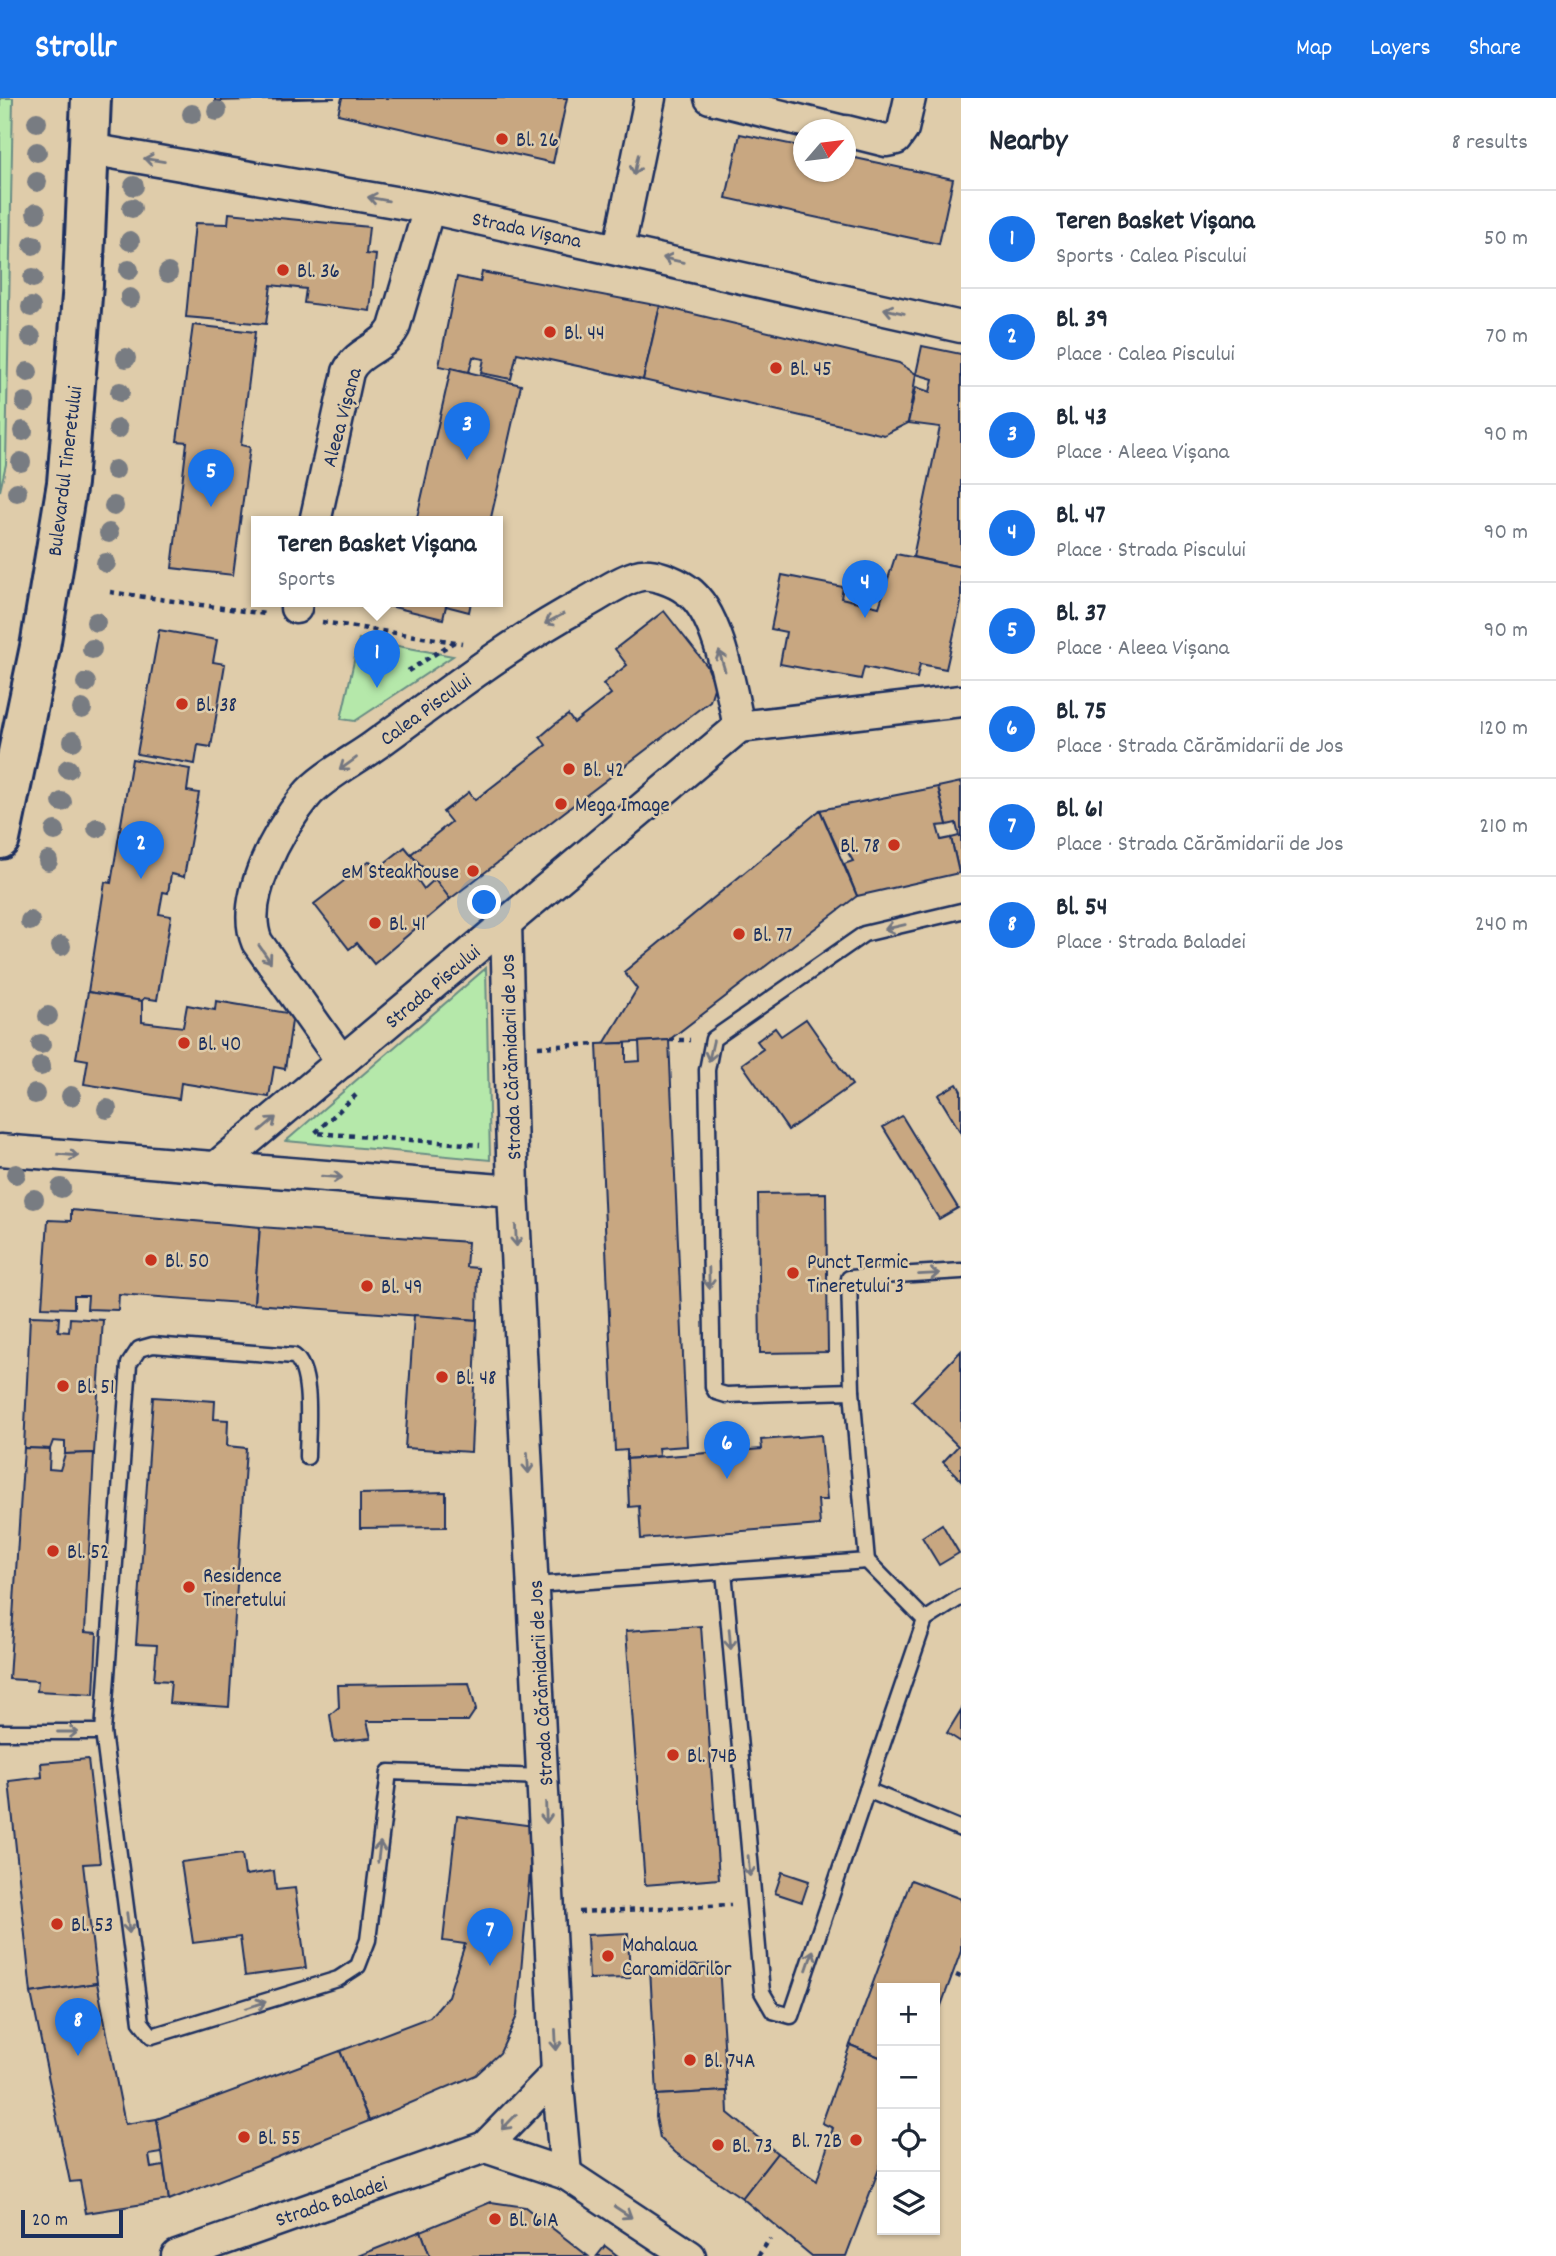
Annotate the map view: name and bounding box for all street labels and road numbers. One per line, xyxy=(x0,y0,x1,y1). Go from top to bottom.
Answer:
street label: Strada Vișana xyxy=(469,206,585,258)
street label: Aleea Vișana xyxy=(316,364,372,471)
street label: Bulevardul Tineretului xyxy=(42,384,92,558)
street label: Calea Piscului xyxy=(375,668,479,755)
street label: Strada Piscului xyxy=(380,939,488,1037)
street label: Strada Cărămidarii de Jos xyxy=(494,953,532,1160)
street label: Strada Cărămidarii de Jos xyxy=(523,1579,563,1787)
street label: Strada Baladei xyxy=(272,2171,392,2237)

